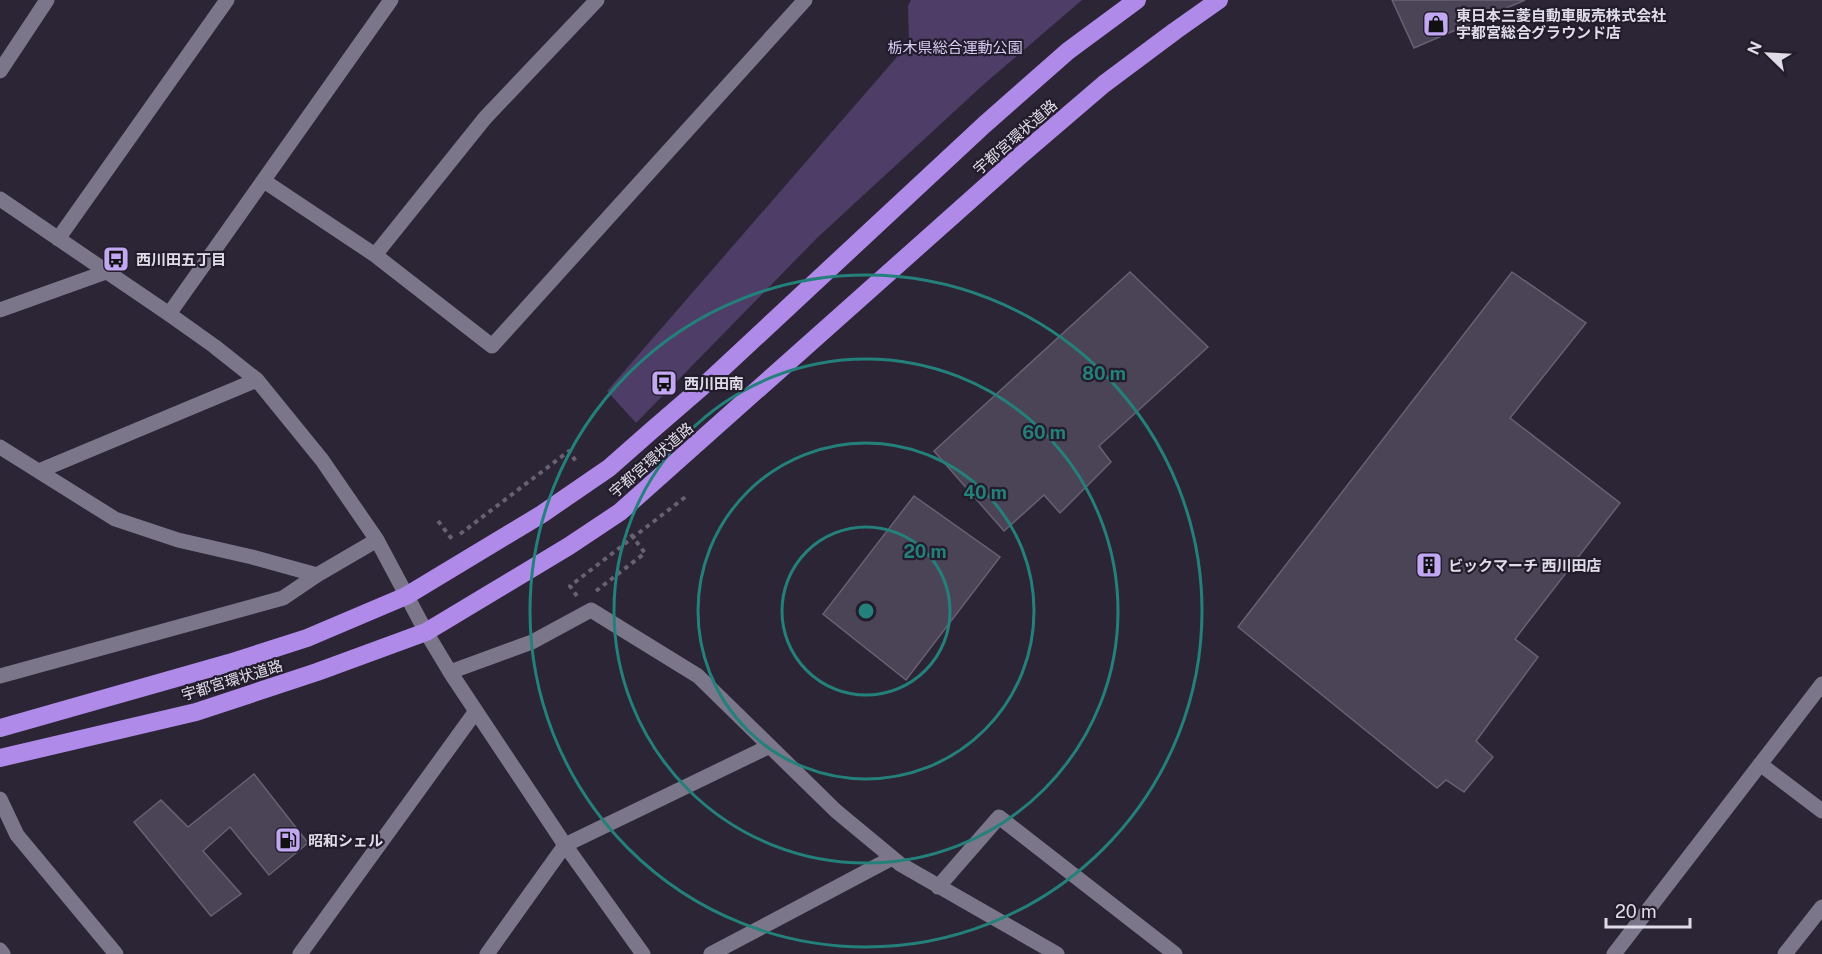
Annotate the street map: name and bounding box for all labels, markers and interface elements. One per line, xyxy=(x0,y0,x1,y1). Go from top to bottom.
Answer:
place label: 東日本三菱自動車販売株式会社 宇都宮総合グラウンド店 xyxy=(1456,7,1666,41)
shop icon: 東日本三菱自動車販売株式会社 宇都宮総合グラウンド店 xyxy=(1421,9,1451,39)
north arrow xyxy=(1738,24,1798,84)
park label: 栃木県総合運動公園 xyxy=(887,39,1023,56)
text: N xyxy=(1744,39,1766,58)
street label: 宇都宮環状道路 xyxy=(970,96,1060,178)
bus stop icon: 西川田五丁目 xyxy=(101,244,131,274)
place label: 西川田五丁目 xyxy=(136,251,226,268)
text: 80 m xyxy=(1082,363,1126,384)
bus stop icon: 西川田南 xyxy=(649,368,679,398)
place label: 西川田南 xyxy=(684,375,744,392)
street label: 宇都宮環状道路 xyxy=(606,419,696,501)
text: 60 m xyxy=(1022,422,1066,443)
text: 40 m xyxy=(963,482,1007,503)
text: 20 m xyxy=(903,541,947,562)
building icon: ビックマーチ 西川田店 xyxy=(1414,550,1444,580)
place label: ビックマーチ 西川田店 xyxy=(1448,557,1601,574)
centre of rings xyxy=(856,601,876,621)
street label: 宇都宮環状道路 xyxy=(179,657,285,703)
fuel station icon: 昭和シェル xyxy=(273,825,303,855)
place label: 昭和シェル xyxy=(308,832,383,849)
scale bar xyxy=(1606,891,1690,929)
text: 20 m xyxy=(1615,901,1657,922)

